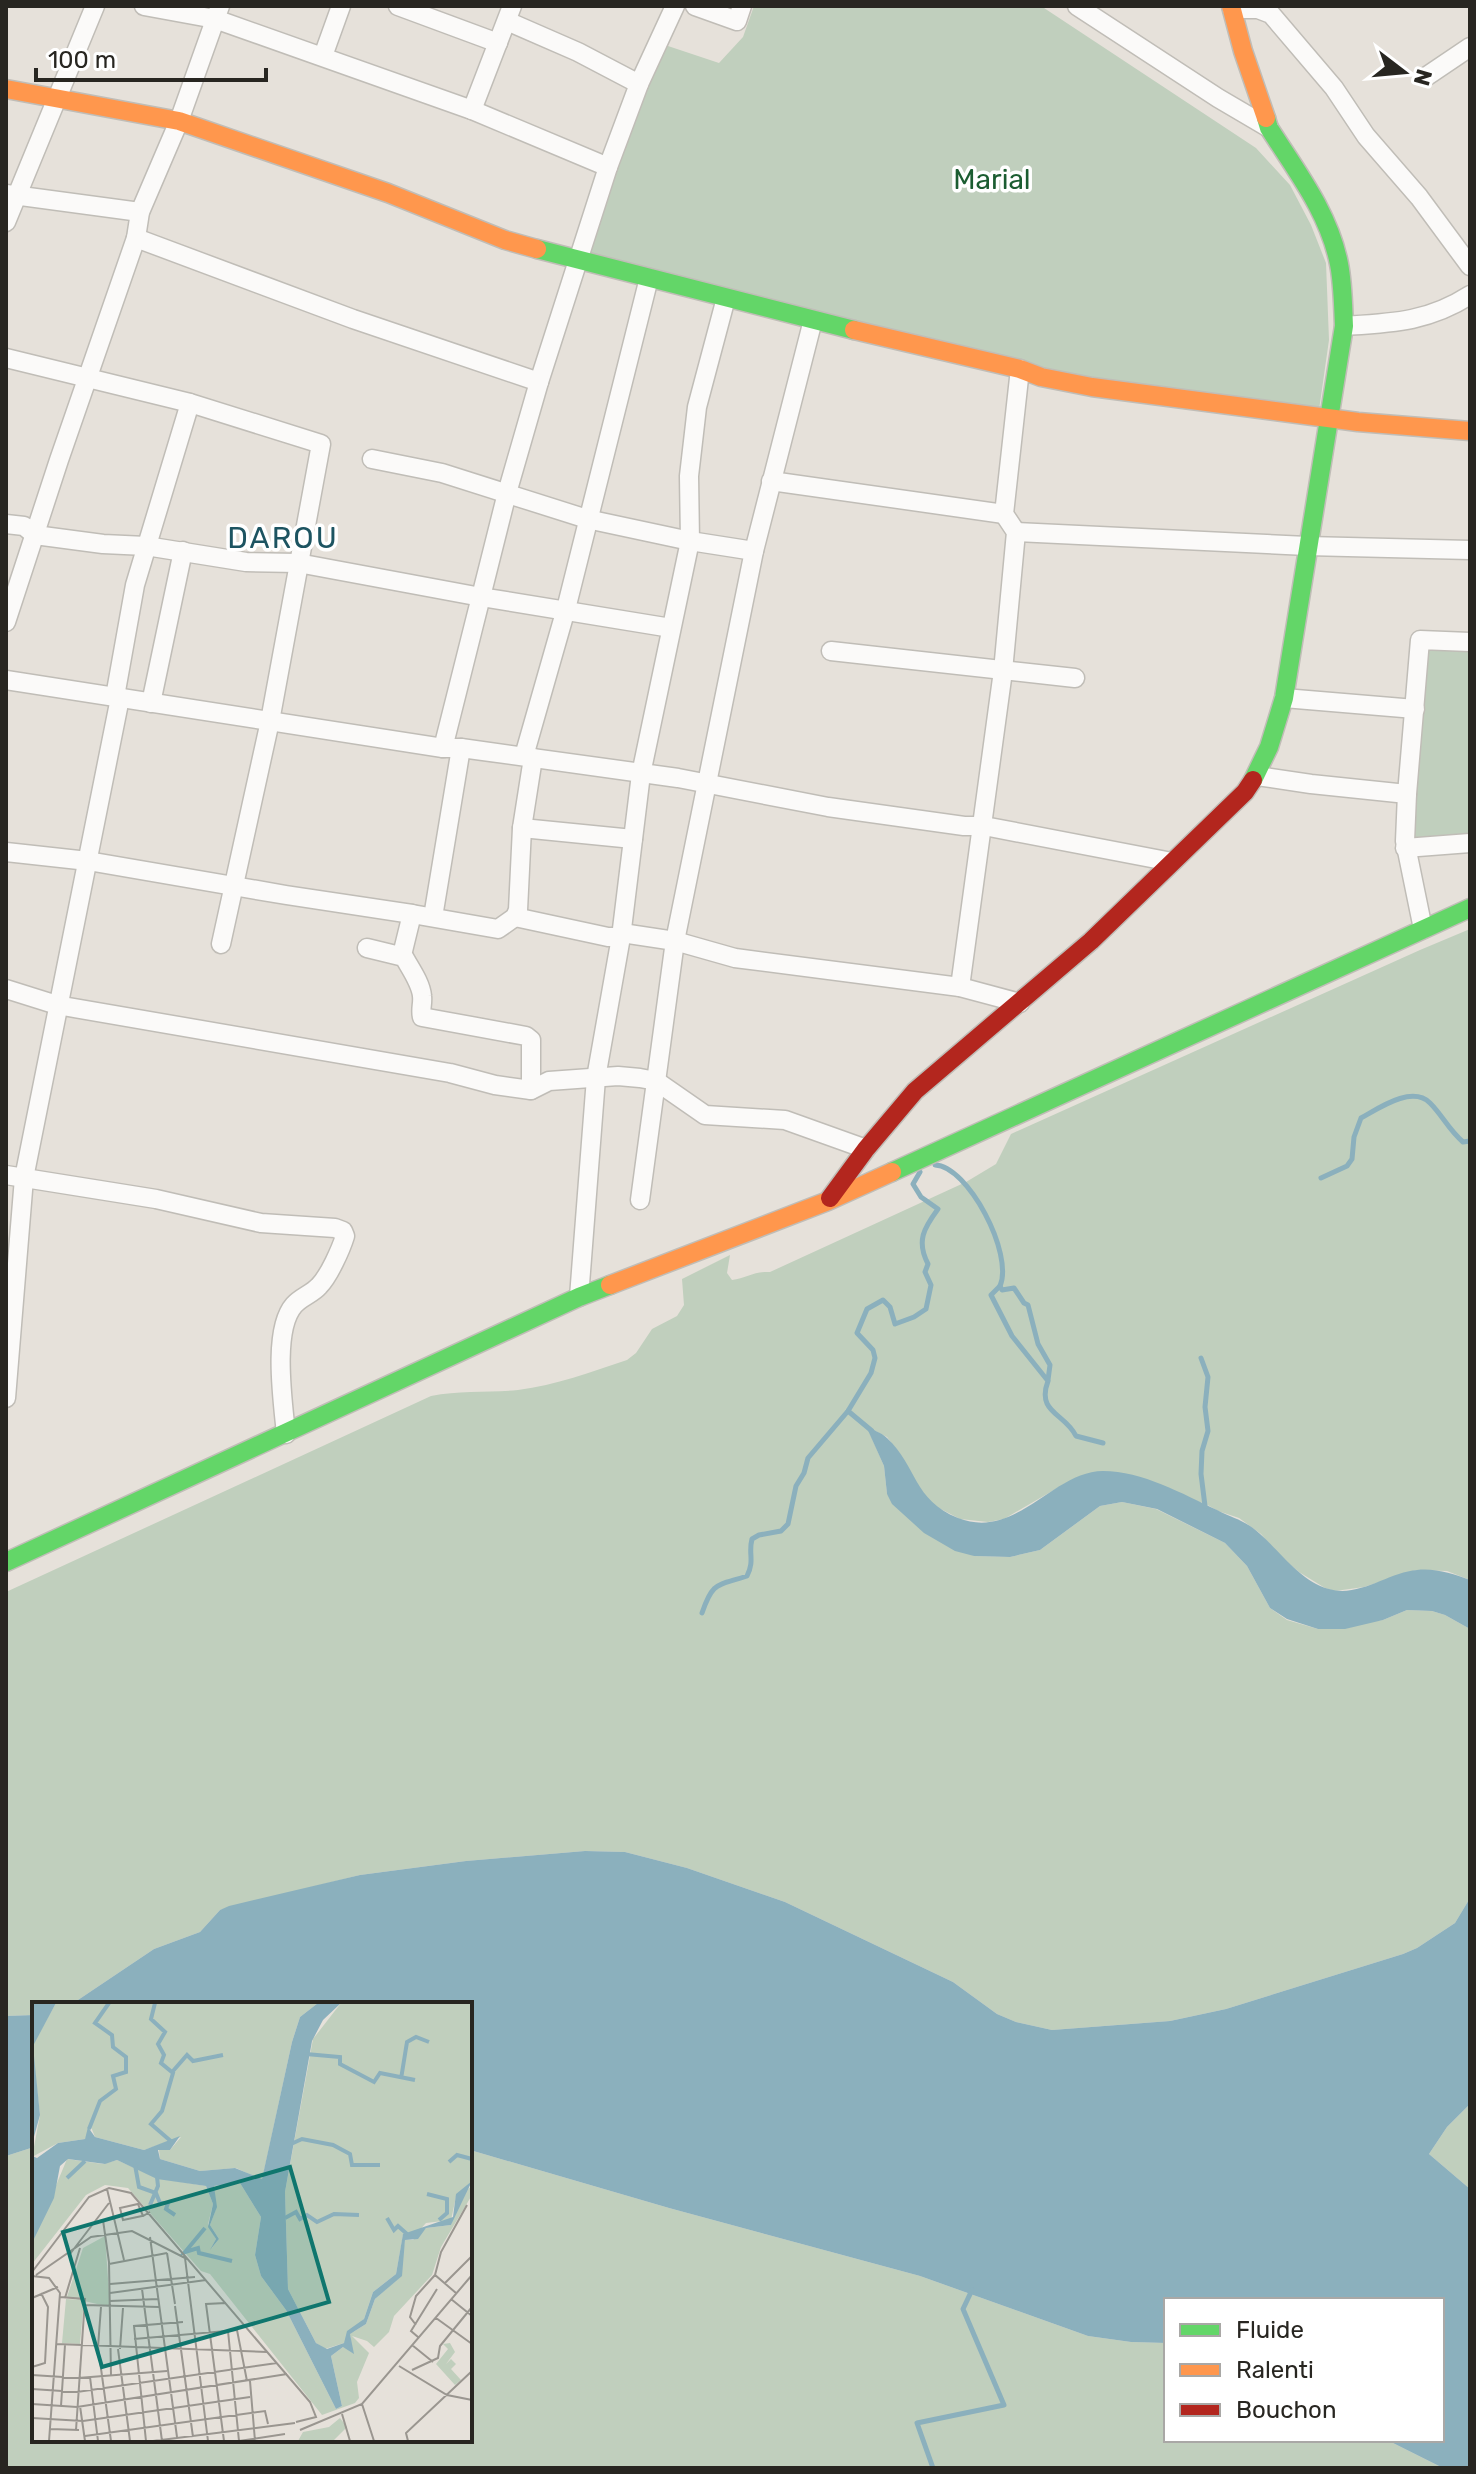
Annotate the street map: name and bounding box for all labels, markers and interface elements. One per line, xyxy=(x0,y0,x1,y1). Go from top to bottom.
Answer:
scale bar xyxy=(36,32,266,82)
north arrow xyxy=(1364,32,1444,112)
text: 100 m xyxy=(48,46,116,74)
text: N xyxy=(1408,66,1438,89)
park label: Marial xyxy=(953,163,1031,196)
district label: DAROU xyxy=(227,520,339,556)
inset map xyxy=(32,2002,472,2442)
legend xyxy=(1164,2298,1444,2442)
text: Fluide xyxy=(1236,2316,1304,2344)
text: Ralenti xyxy=(1236,2356,1314,2384)
text: Bouchon xyxy=(1236,2396,1336,2424)

